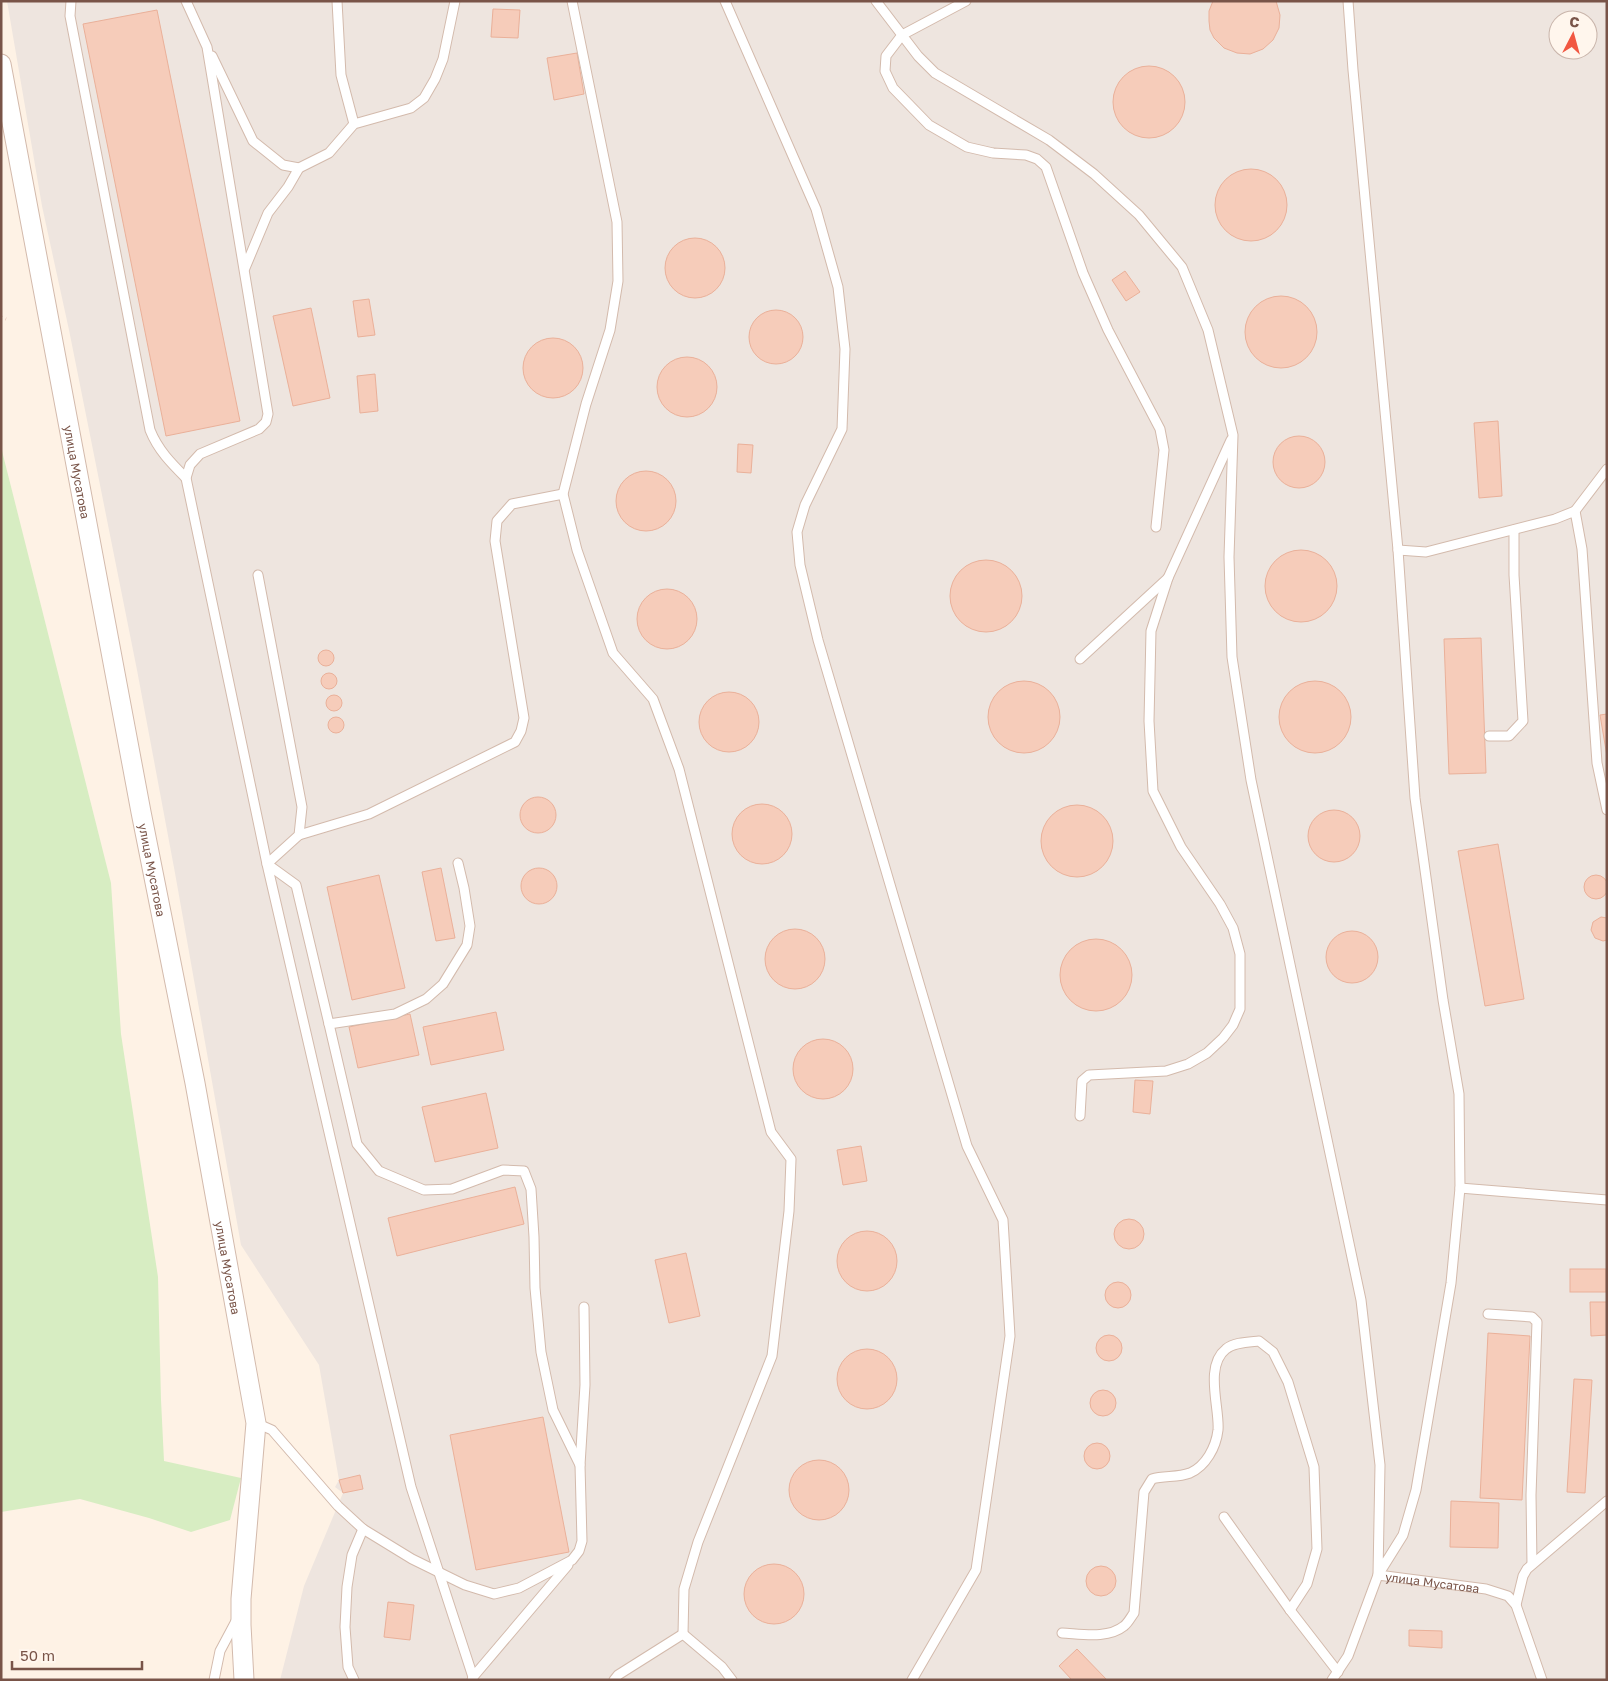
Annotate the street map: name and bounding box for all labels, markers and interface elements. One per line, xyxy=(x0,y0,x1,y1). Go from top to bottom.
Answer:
north arrow xyxy=(1548,10,1598,60)
text: С xyxy=(1569,13,1580,31)
street label: улица Мусатова xyxy=(61,424,93,520)
street label: улица Мусатова xyxy=(136,822,169,918)
street label: улица Мусатова xyxy=(212,1220,244,1316)
street label: улица Мусатова xyxy=(1384,1569,1480,1596)
scale bar xyxy=(12,1638,142,1670)
text: 50 m xyxy=(20,1646,55,1664)

